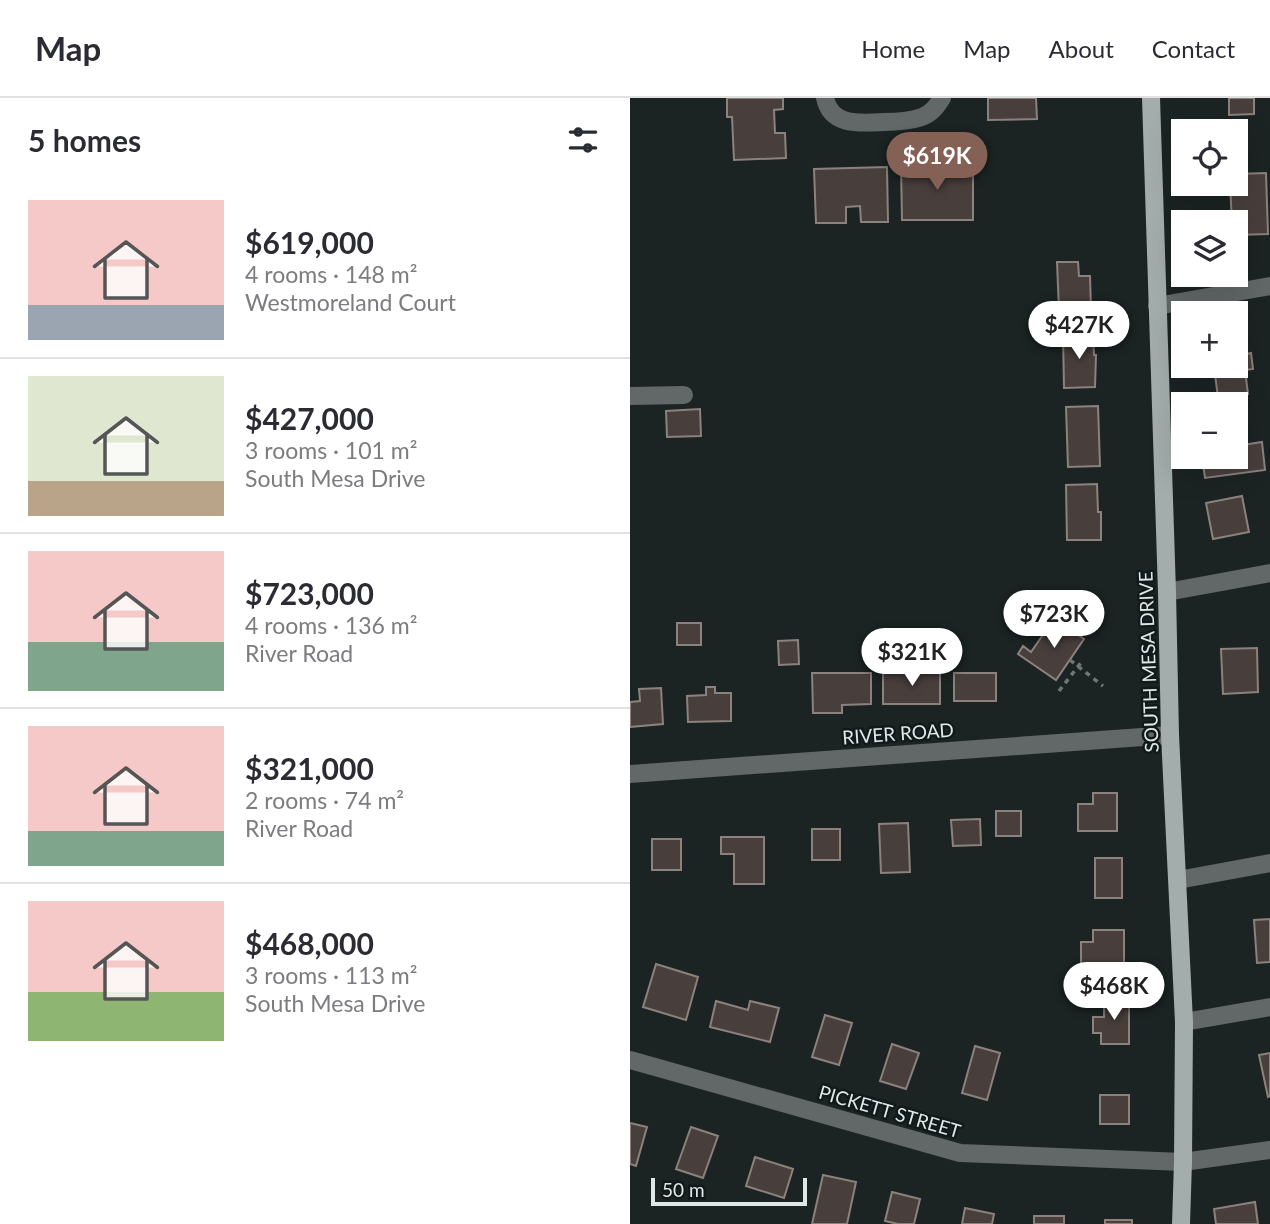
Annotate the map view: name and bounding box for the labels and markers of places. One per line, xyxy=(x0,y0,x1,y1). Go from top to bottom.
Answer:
pin: $619K xyxy=(888,132,986,192)
pin: $427K xyxy=(1030,302,1128,361)
pin: $723K xyxy=(1005,590,1103,650)
pin: $321K xyxy=(863,628,961,688)
pin: $468K xyxy=(1065,962,1163,1022)

